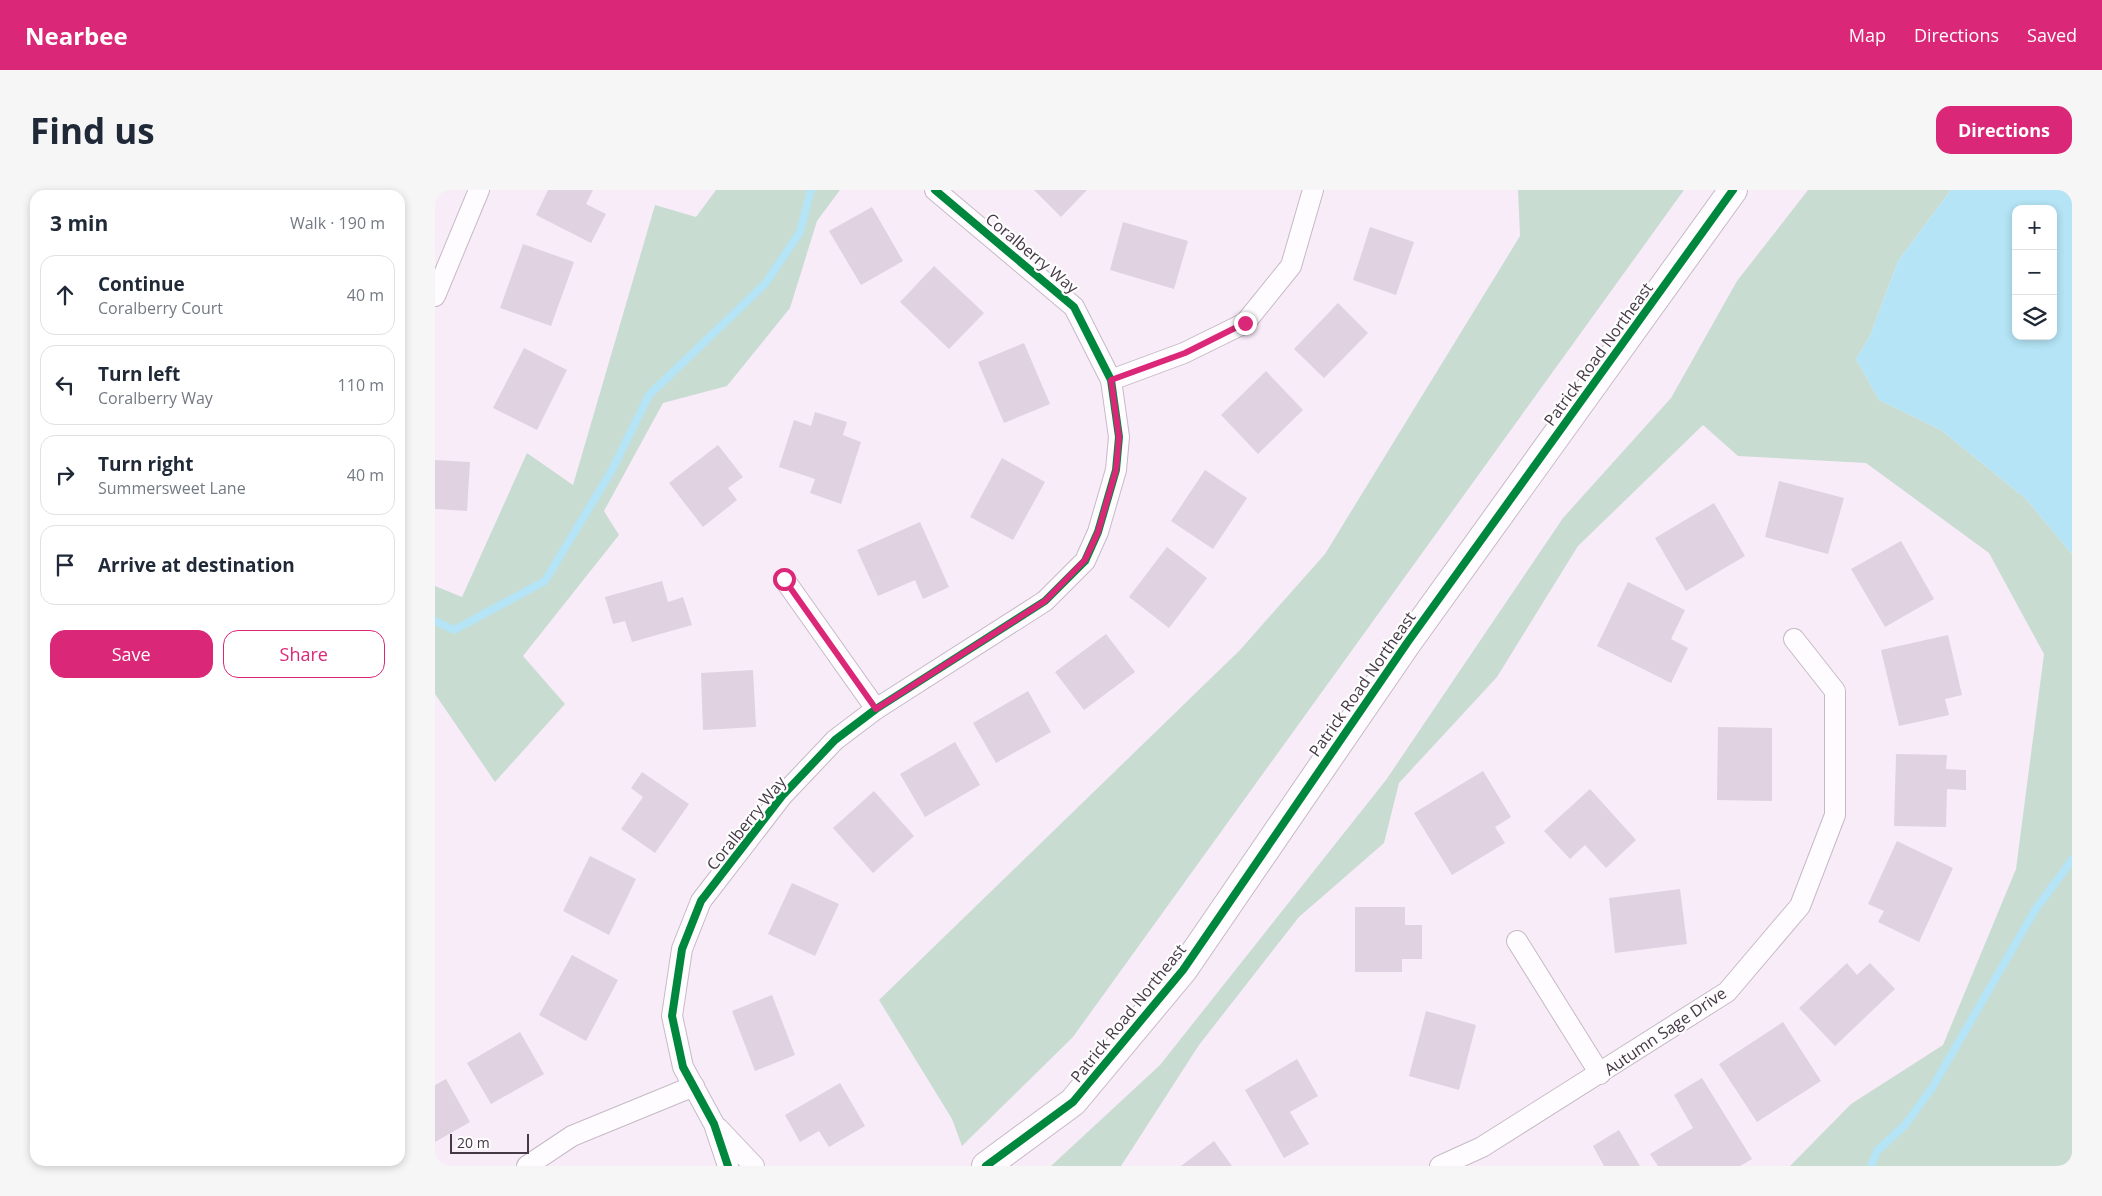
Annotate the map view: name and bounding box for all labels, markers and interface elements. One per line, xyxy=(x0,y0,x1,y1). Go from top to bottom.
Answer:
text: Nearbee xyxy=(25,19,128,52)
text: Map xyxy=(1849,23,1886,47)
text: Directions xyxy=(1914,23,1999,47)
text: Saved xyxy=(2027,23,2077,47)
button: Directions xyxy=(1936,106,2072,154)
text: Find us xyxy=(30,107,155,154)
map controls xyxy=(2012,205,2057,340)
button: + xyxy=(2012,205,2057,250)
street label: Coralberry Way xyxy=(981,208,1084,299)
text: 3 min xyxy=(50,209,108,237)
text: Walk · 190 m xyxy=(290,212,385,234)
button: − xyxy=(2012,250,2057,295)
text: Continue xyxy=(98,271,185,297)
street label: Patrick Road Northeast xyxy=(1538,278,1658,430)
icon: ahead xyxy=(51,281,79,309)
text: 40 m xyxy=(347,284,384,306)
button: layers xyxy=(2012,295,2057,340)
text: Coralberry Court xyxy=(98,297,223,319)
route end xyxy=(1234,312,1257,335)
text: Turn left xyxy=(98,361,180,387)
icon: left xyxy=(51,371,79,399)
text: 110 m xyxy=(338,374,384,396)
text: Coralberry Way xyxy=(98,387,213,409)
text: Turn right xyxy=(98,451,193,477)
icon: right xyxy=(51,461,79,489)
text: 40 m xyxy=(347,464,384,486)
text: Summersweet Lane xyxy=(98,477,246,499)
icon: arrive xyxy=(51,551,79,579)
text: Arrive at destination xyxy=(98,552,295,578)
route start xyxy=(773,568,796,591)
street label: Patrick Road Northeast xyxy=(1304,607,1421,761)
button: Save xyxy=(50,630,213,678)
button: Share xyxy=(223,630,385,678)
street label: Coralberry Way xyxy=(701,771,791,875)
street label: Patrick Road Northeast xyxy=(1065,939,1191,1087)
street label: Autumn Sage Drive xyxy=(1600,982,1730,1080)
scale bar xyxy=(450,1131,529,1154)
text: 20 m xyxy=(457,1133,490,1152)

